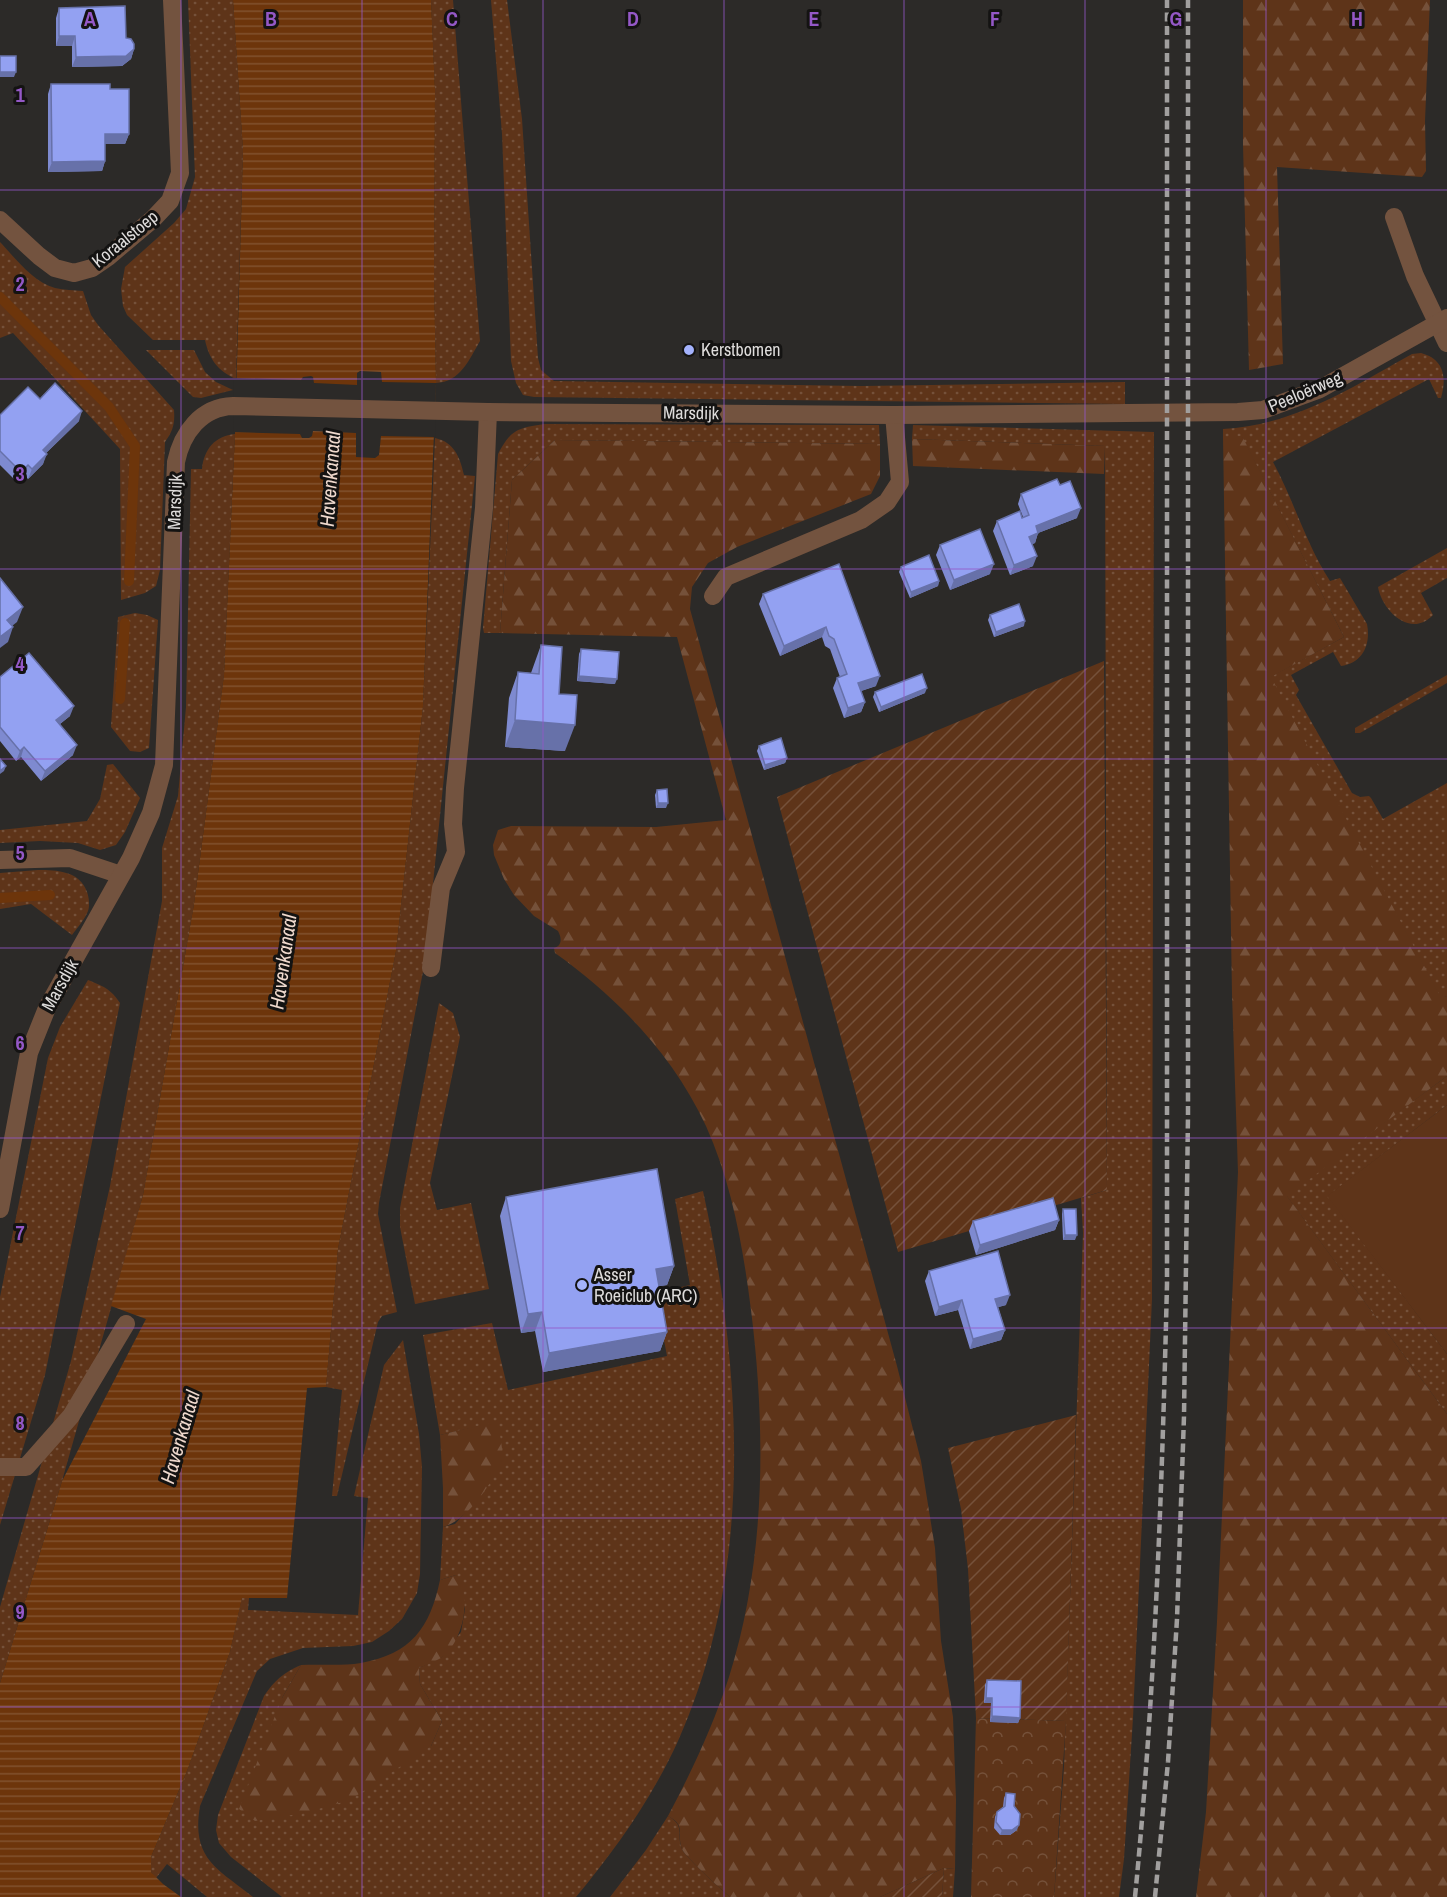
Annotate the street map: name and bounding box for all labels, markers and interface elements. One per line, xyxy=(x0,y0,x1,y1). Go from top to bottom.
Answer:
text: A xyxy=(84,5,96,32)
text: B xyxy=(265,5,277,32)
text: C xyxy=(446,5,458,32)
text: D xyxy=(627,5,639,32)
text: E xyxy=(809,5,820,32)
text: F xyxy=(990,5,1000,32)
text: G xyxy=(1170,5,1182,32)
text: H xyxy=(1351,5,1363,32)
text: 1 xyxy=(15,81,25,108)
street label: Koraalstoep xyxy=(86,204,163,273)
text: 2 xyxy=(15,270,25,297)
place label: Kerstbomen xyxy=(701,337,781,362)
marker: Kerstbomen xyxy=(682,343,696,357)
street label: Peeloërweg xyxy=(1264,364,1346,418)
street label: Marsdijk xyxy=(663,400,720,425)
water label: Havenkanaal xyxy=(313,430,346,528)
text: 3 xyxy=(15,460,25,487)
street label: Marsdijk xyxy=(161,473,188,530)
text: 4 xyxy=(15,650,25,677)
text: 5 xyxy=(15,839,25,866)
water label: Havenkanaal xyxy=(262,912,303,1011)
street label: Marsdijk xyxy=(35,954,84,1015)
text: 6 xyxy=(15,1029,25,1056)
text: 7 xyxy=(15,1219,25,1246)
place label: Asser Roeiclub (ARC) xyxy=(593,1262,697,1308)
marker: Asser Roeiclub (ARC) xyxy=(575,1278,589,1292)
water label: Havenkanaal xyxy=(153,1387,206,1487)
text: 8 xyxy=(15,1409,25,1436)
text: 9 xyxy=(15,1598,25,1625)

